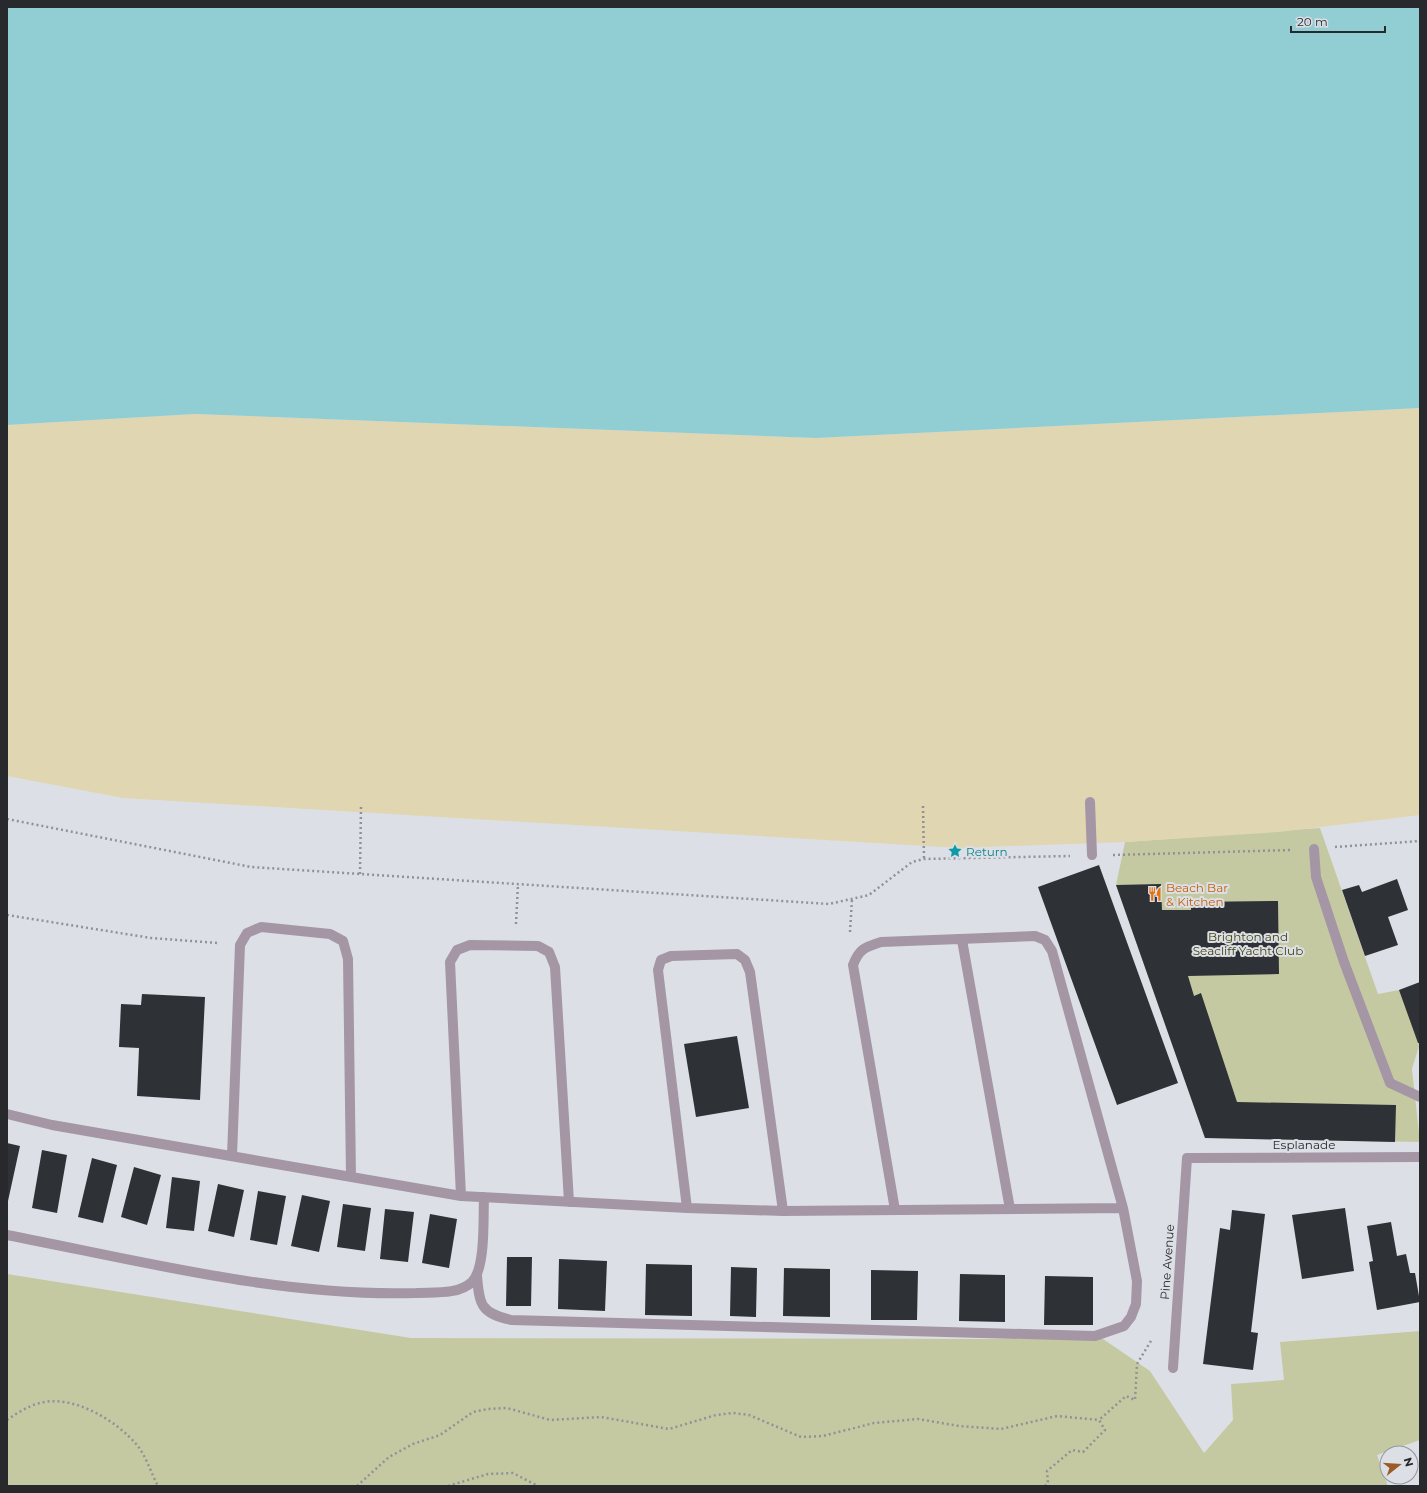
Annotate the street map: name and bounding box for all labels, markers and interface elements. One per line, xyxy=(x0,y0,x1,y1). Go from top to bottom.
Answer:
scale bar xyxy=(1291,8,1385,34)
text: 20 m xyxy=(1297,14,1328,29)
place icon: Return xyxy=(947,843,963,859)
place label: Return xyxy=(966,844,1008,859)
place label: Beach Bar & Kitchen xyxy=(1166,880,1228,909)
restaurant icon: Beach Bar & Kitchen xyxy=(1147,886,1163,902)
park label: Brighton and Seacliff Yacht Club xyxy=(1193,929,1303,958)
street label: Esplanade xyxy=(1273,1137,1335,1152)
street label: Pine Avenue xyxy=(1157,1224,1177,1300)
north arrow xyxy=(1379,1445,1419,1485)
text: N xyxy=(1401,1456,1417,1468)

